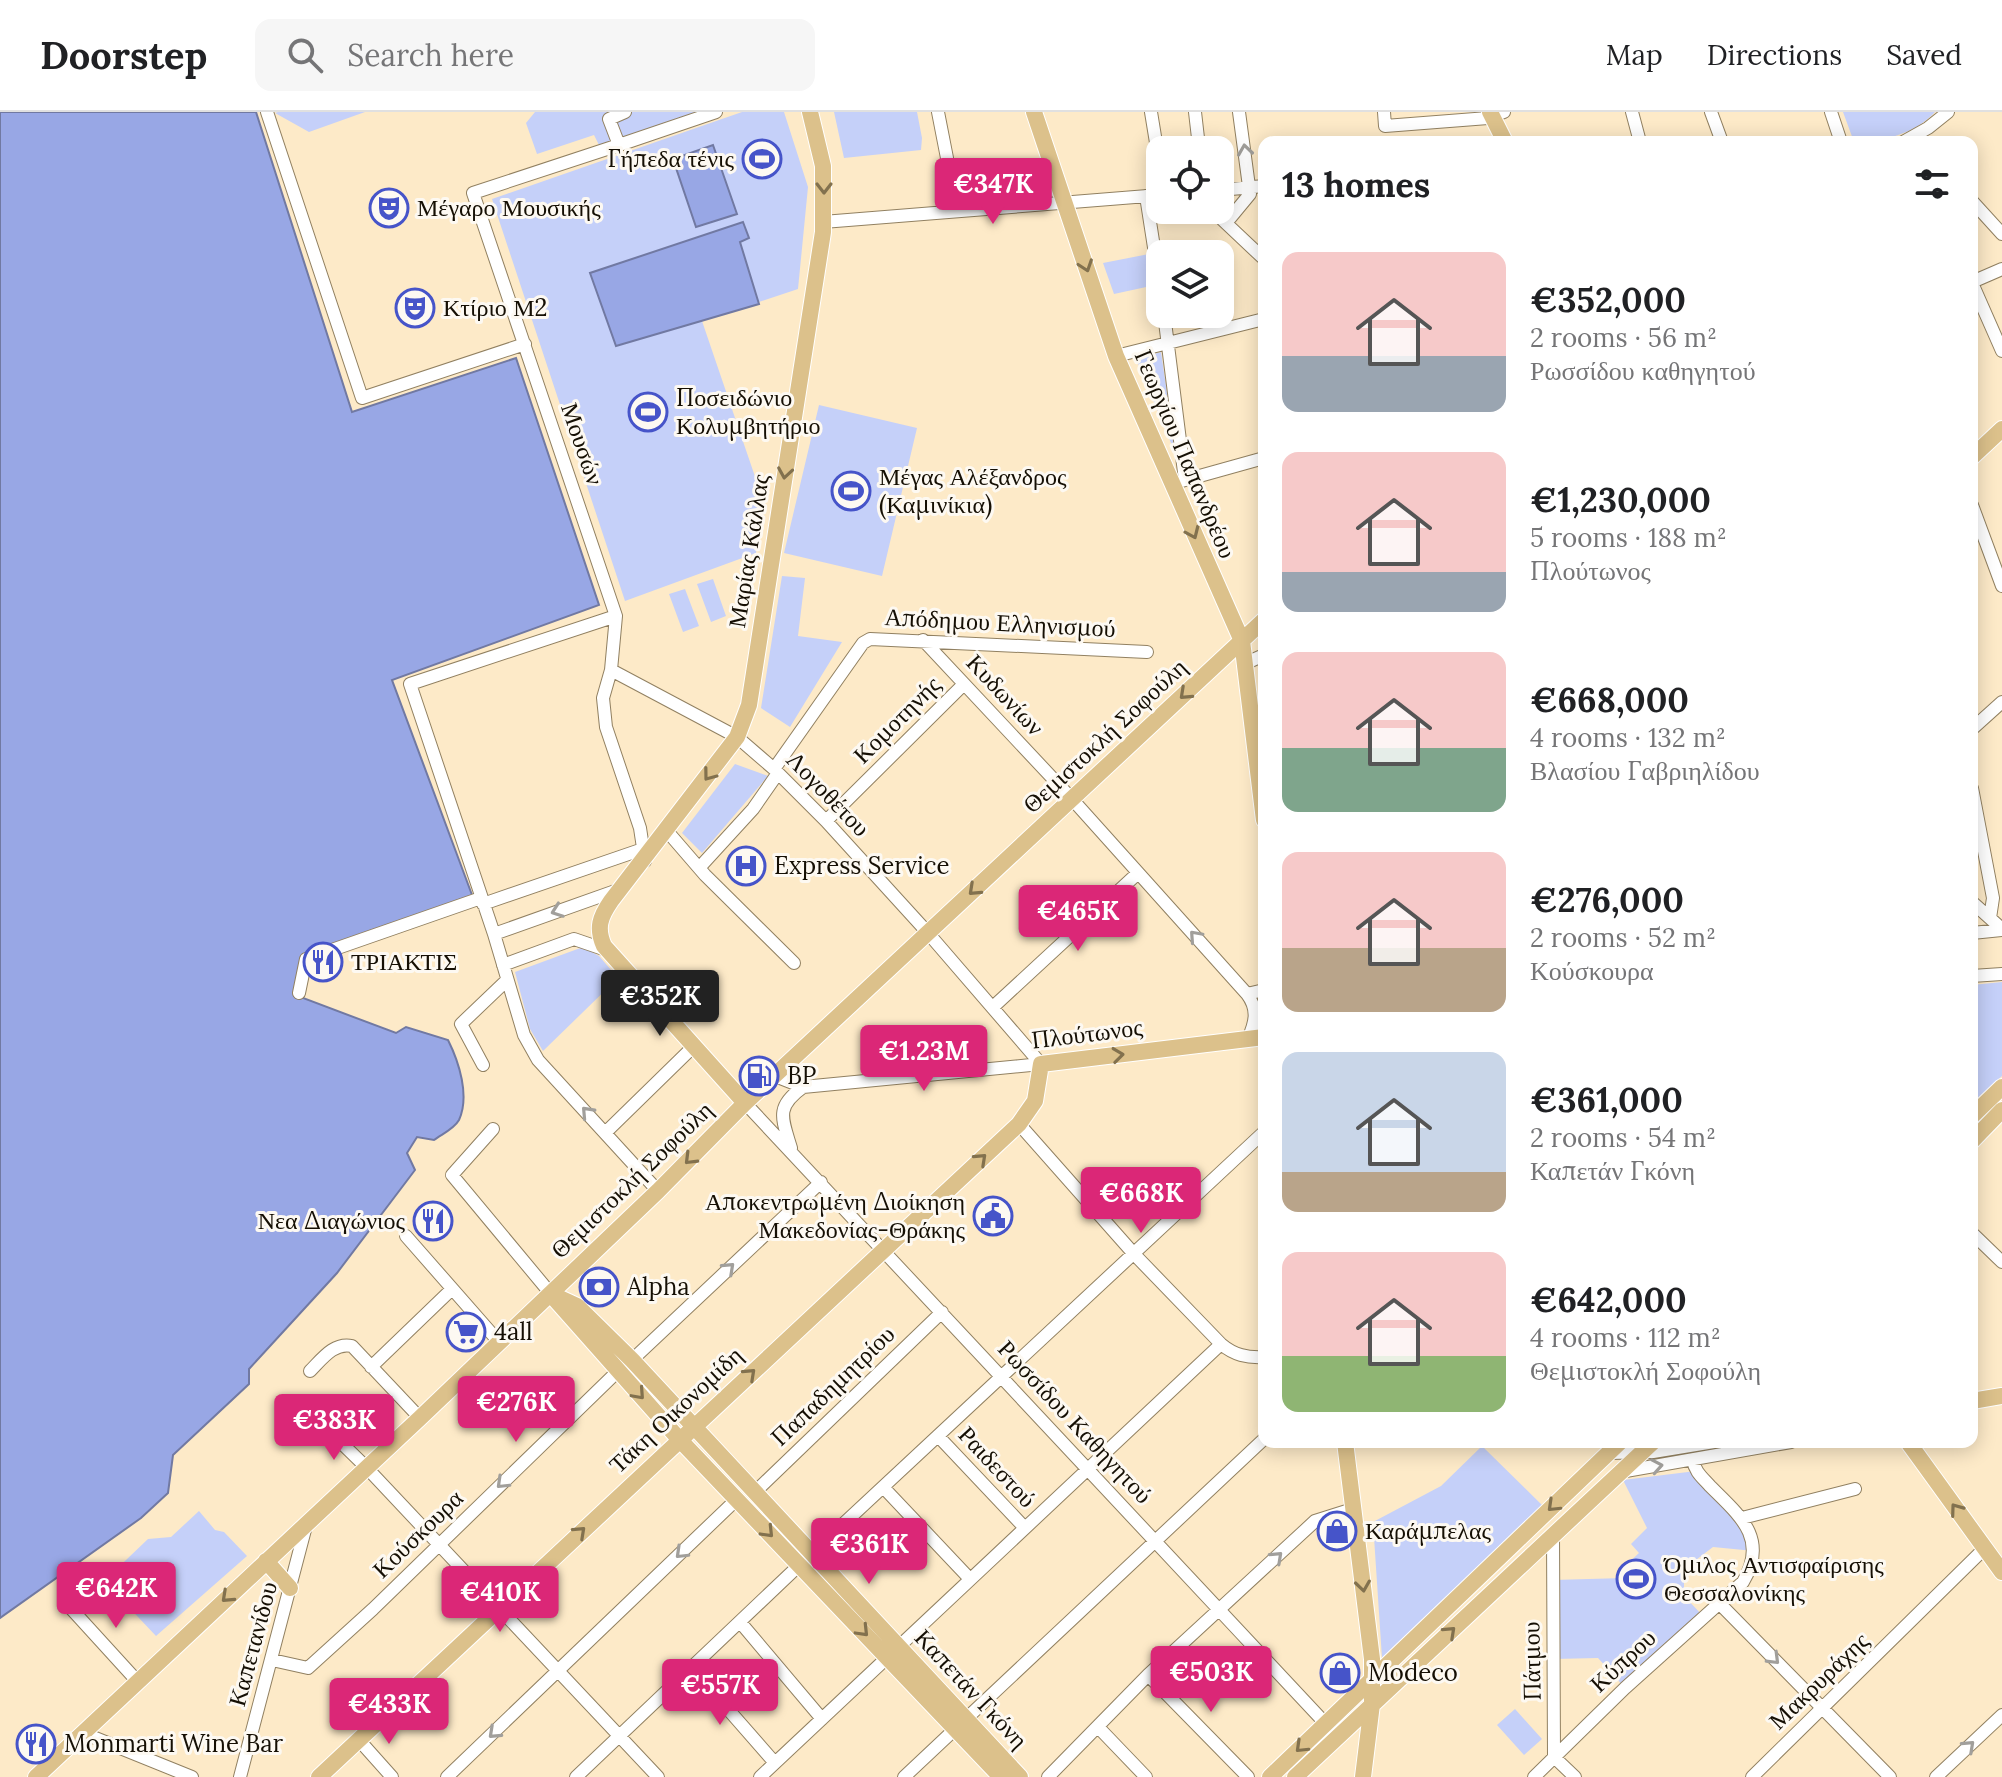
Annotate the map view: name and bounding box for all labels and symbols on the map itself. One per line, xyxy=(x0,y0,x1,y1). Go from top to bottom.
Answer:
sports icon: Γήπεδα τένις xyxy=(741,138,783,180)
place label: Γήπεδα τένις xyxy=(608,143,734,174)
one-way arrow xyxy=(1237,143,1254,157)
pin: €347K xyxy=(937,158,1049,226)
one-way arrow xyxy=(815,182,833,195)
theatre icon: Μέγαρο Μουσικής xyxy=(368,187,410,229)
place label: Μέγαρο Μουσικής xyxy=(417,192,601,223)
one-way arrow xyxy=(1076,258,1092,272)
theatre icon: Κτίριο Μ2 xyxy=(394,287,436,329)
place label: Κτίριο Μ2 xyxy=(443,292,547,323)
street label: Γεωργίου Παπανδρέου xyxy=(1127,345,1243,563)
place label: Ποσειδώνιο Κολυμβητήριο xyxy=(676,382,821,441)
sports icon: Ποσειδώνιο Κολυμβητήριο xyxy=(627,391,669,433)
street label: Μουσών xyxy=(554,399,611,489)
place label: Μέγας Αλέξανδρος (Καμινίκια) xyxy=(879,461,1067,520)
one-way arrow xyxy=(777,466,794,480)
sports icon: Μέγας Αλέξανδρος (Καμινίκια) xyxy=(830,470,872,512)
street label: Μαρίας Κάλλας xyxy=(721,471,776,630)
one-way arrow xyxy=(1183,525,1199,539)
street label: Απόδημου Ελληνισμού xyxy=(884,601,1116,644)
street label: Κυδωνίων xyxy=(960,647,1051,742)
street label: Θεμιστοκλή Σοφούλη xyxy=(1016,652,1193,820)
street label: Κομοτηνής xyxy=(846,669,947,770)
one-way arrow xyxy=(1179,685,1194,699)
street label: Λογοθέτου xyxy=(780,744,877,843)
one-way arrow xyxy=(704,766,718,781)
hospital icon: Express Service xyxy=(725,845,767,887)
place label: Express Service xyxy=(774,850,949,881)
one-way arrow xyxy=(969,881,983,896)
pin: €465K xyxy=(1022,885,1134,953)
one-way arrow xyxy=(551,901,565,917)
one-way arrow xyxy=(1190,931,1204,946)
restaurant icon: ΤΡΙΑΚΤΙΣ xyxy=(302,941,344,983)
place label: ΤΡΙΑΚΤΙΣ xyxy=(351,946,457,977)
pin: €352K xyxy=(604,970,716,1038)
street label: Πλούτωνος xyxy=(1030,1011,1145,1056)
pin: €1.23M xyxy=(859,1025,989,1093)
one-way arrow xyxy=(1112,1046,1125,1063)
fuel station icon: BP xyxy=(738,1055,780,1097)
place label: BP xyxy=(787,1060,816,1091)
street label: Θεμιστοκλή Σοφούλη xyxy=(544,1094,719,1265)
one-way arrow xyxy=(582,1107,597,1121)
one-way arrow xyxy=(685,1149,699,1164)
one-way arrow xyxy=(972,1154,987,1168)
pin: €668K xyxy=(1085,1167,1197,1235)
place label: Αποκεντρωμένη Διοίκηση Μακεδονίας-Θράκης xyxy=(705,1186,965,1245)
public building icon: Αποκεντρωμένη Διοίκηση Μακεδονίας-Θράκης xyxy=(972,1195,1014,1237)
restaurant icon: Νεα Διαγώνιος xyxy=(412,1200,454,1242)
place label: Νεα Διαγώνιος xyxy=(258,1205,405,1236)
one-way arrow xyxy=(720,1263,734,1278)
bank icon: Alpha xyxy=(578,1266,620,1308)
place label: Alpha xyxy=(626,1271,690,1302)
supermarket icon: 4all xyxy=(445,1311,487,1353)
place label: 4all xyxy=(494,1316,532,1347)
street label: Παπαδημητρίου xyxy=(764,1319,901,1453)
street label: Ρωσσίδου Καθηγητού xyxy=(991,1333,1159,1510)
street label: Τάκη Οικονομίδη xyxy=(602,1340,749,1480)
one-way arrow xyxy=(740,1369,755,1383)
pin: €276K xyxy=(460,1376,572,1444)
one-way arrow xyxy=(630,1384,644,1399)
pin: €383K xyxy=(278,1394,390,1462)
street label: Ραιδεστού xyxy=(952,1419,1043,1514)
one-way arrow xyxy=(1650,1459,1663,1476)
one-way arrow xyxy=(497,1473,511,1488)
street label: Κούσκουρα xyxy=(366,1483,470,1584)
one-way arrow xyxy=(1547,1497,1562,1511)
one-way arrow xyxy=(1951,1503,1966,1517)
shop icon: Καράμπελας xyxy=(1316,1510,1358,1552)
place label: Καράμπελας xyxy=(1365,1515,1491,1546)
pin: €361K xyxy=(813,1518,925,1586)
one-way arrow xyxy=(759,1522,773,1537)
one-way arrow xyxy=(571,1527,585,1542)
one-way arrow xyxy=(676,1544,690,1558)
place label: Όμιλος Αντισφαίρισης Θεσσαλονίκης xyxy=(1663,1549,1884,1608)
one-way arrow xyxy=(1268,1552,1282,1566)
sports icon: Όμιλος Αντισφαίρισης Θεσσαλονίκης xyxy=(1615,1558,1657,1600)
pin: €642K xyxy=(60,1562,172,1630)
pin: €410K xyxy=(444,1566,556,1634)
street label: Καπετανίδου xyxy=(221,1578,284,1710)
one-way arrow xyxy=(1354,1579,1371,1593)
one-way arrow xyxy=(222,1588,236,1603)
street label: Πάτμου xyxy=(1515,1621,1548,1701)
one-way arrow xyxy=(854,1622,868,1636)
street label: Καπετάν Γκόνη xyxy=(908,1622,1035,1755)
street label: Κύπρου xyxy=(1583,1622,1662,1699)
street label: Μακρυράχης xyxy=(1762,1625,1875,1736)
one-way arrow xyxy=(1440,1627,1455,1641)
pin: €503K xyxy=(1155,1646,1267,1714)
one-way arrow xyxy=(1765,1650,1780,1664)
shop icon: Modeco xyxy=(1319,1652,1361,1694)
place label: Modeco xyxy=(1368,1657,1458,1688)
pin: €557K xyxy=(664,1659,776,1727)
pin: €433K xyxy=(333,1678,445,1746)
restaurant icon: Monmarti Wine Bar xyxy=(15,1723,57,1765)
one-way arrow xyxy=(488,1724,503,1738)
place label: Monmarti Wine Bar xyxy=(64,1728,284,1759)
one-way arrow xyxy=(1296,1737,1310,1752)
one-way arrow xyxy=(1960,1741,1974,1755)

